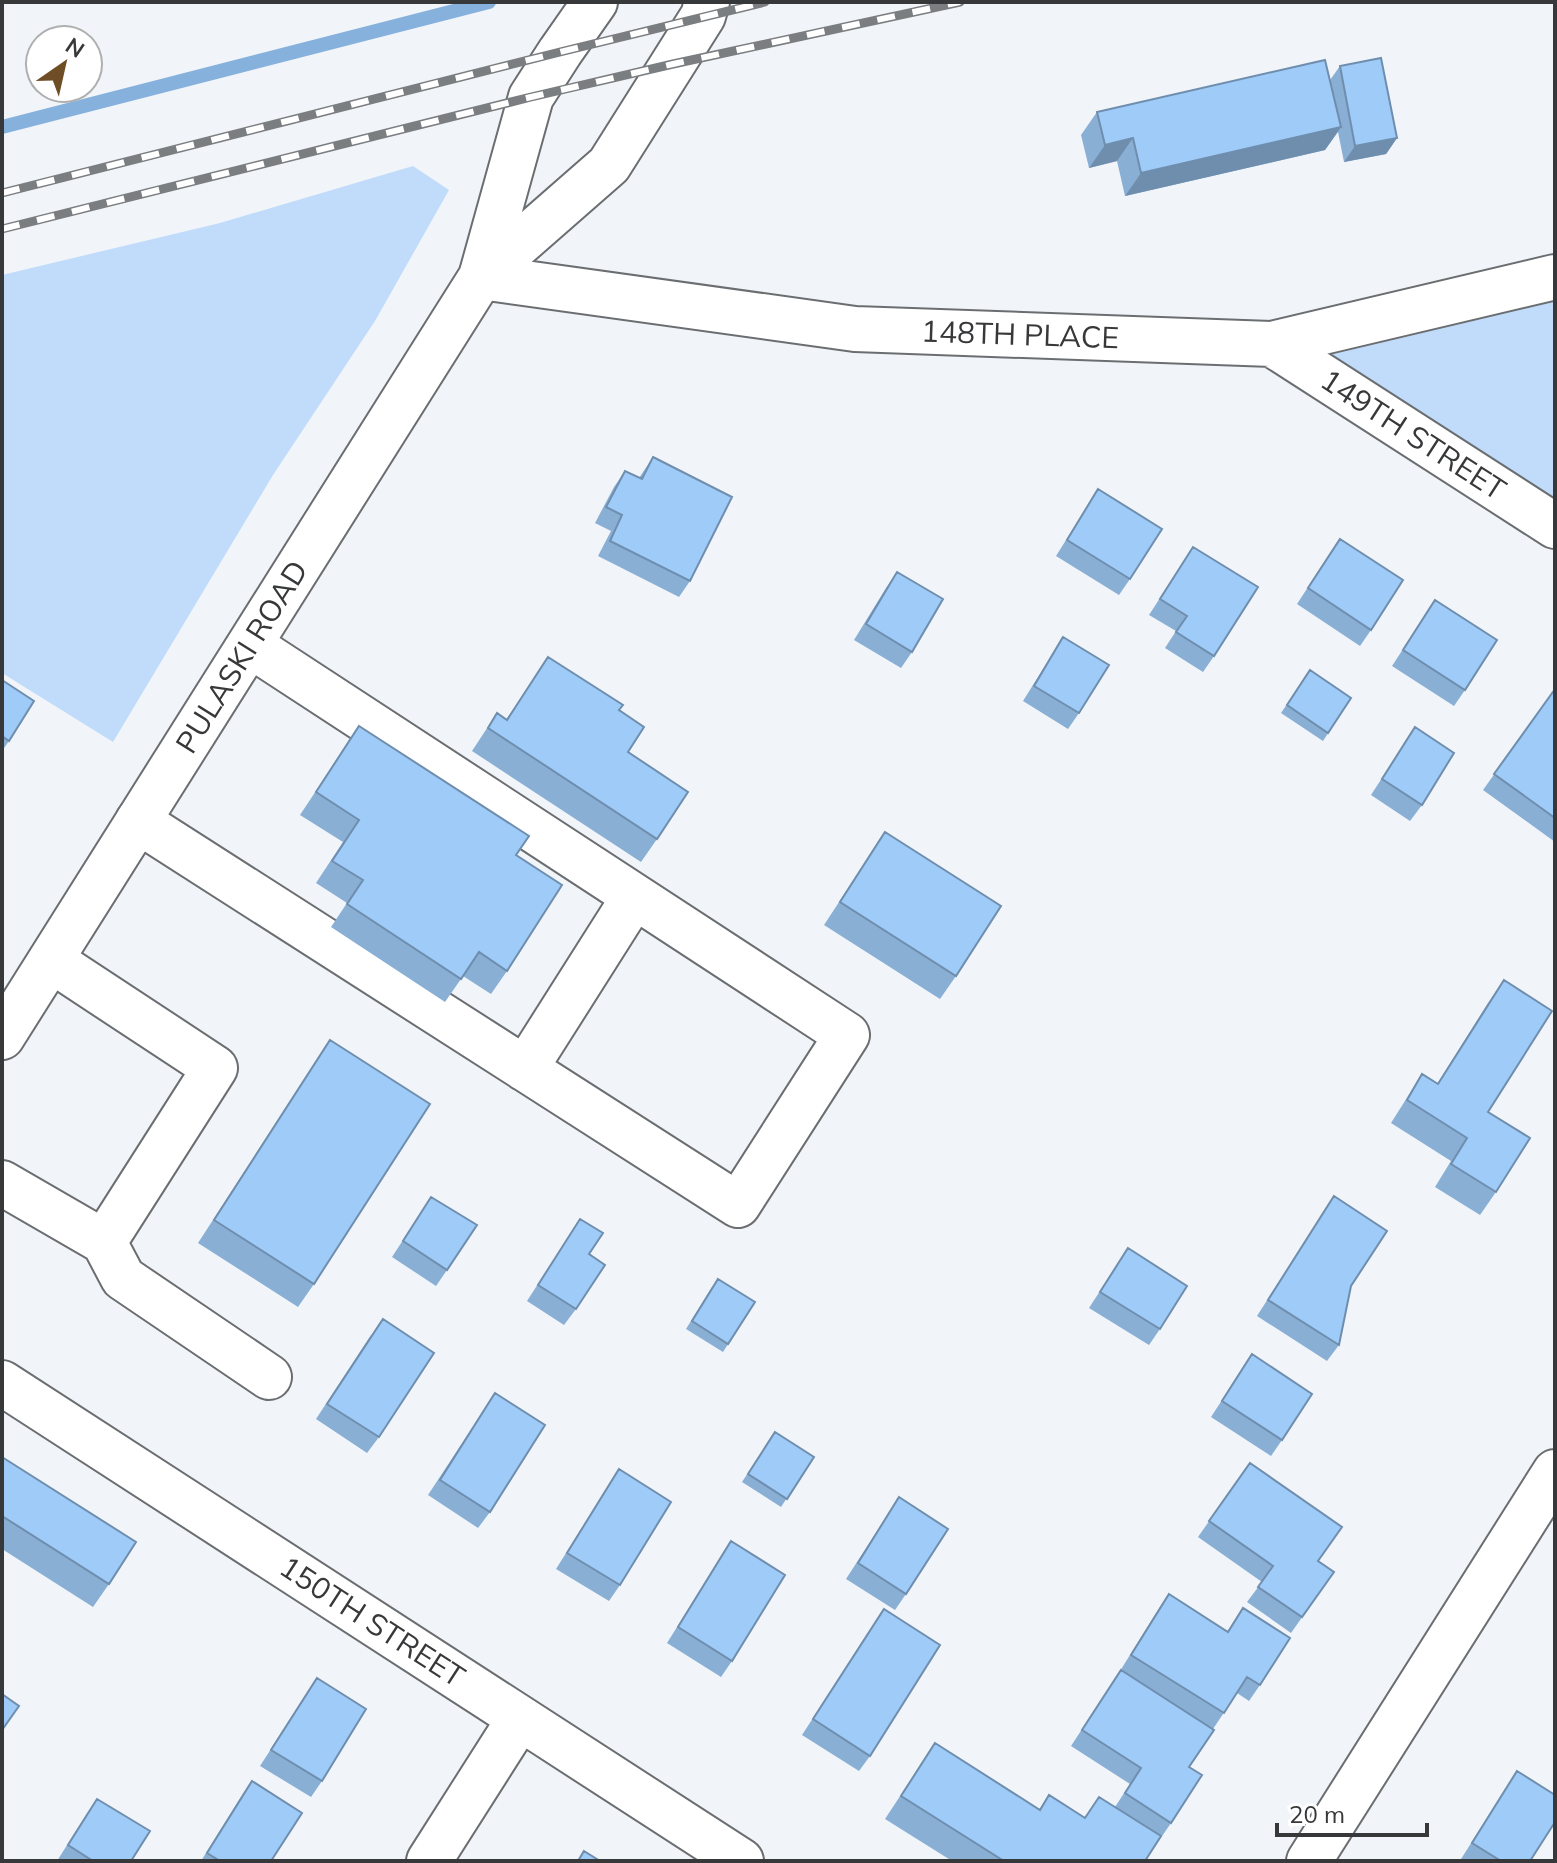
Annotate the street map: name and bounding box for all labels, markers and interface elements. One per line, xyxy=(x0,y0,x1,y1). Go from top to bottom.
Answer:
north arrow xyxy=(24,24,104,104)
text: N xyxy=(60,31,90,64)
street label: 148TH PLACE xyxy=(920,312,1120,356)
street label: 149TH STREET xyxy=(1314,360,1513,508)
street label: PULASKI ROAD xyxy=(167,553,316,760)
street label: 150TH STREET xyxy=(273,1547,472,1695)
scale bar xyxy=(1277,1787,1427,1837)
text: 20 m xyxy=(1289,1799,1345,1829)

